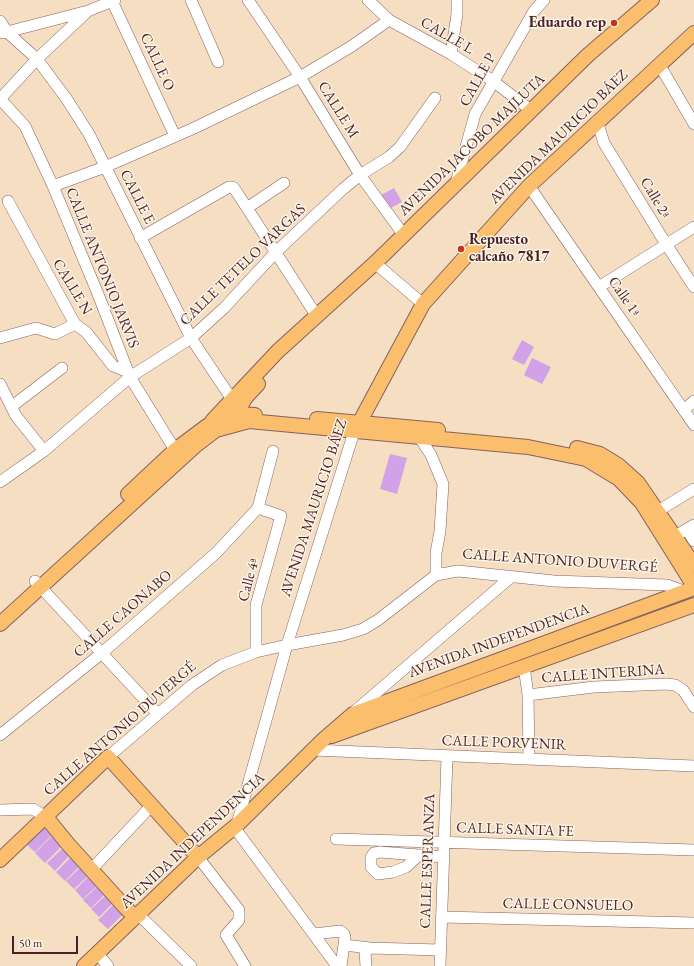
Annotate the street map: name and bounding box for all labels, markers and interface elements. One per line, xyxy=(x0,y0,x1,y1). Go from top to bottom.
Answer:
street label: CALLE L xyxy=(417,14,477,58)
place label: Eduardo rep xyxy=(529,14,606,32)
marker: Eduardo rep xyxy=(609,18,619,28)
street label: CALLE O xyxy=(136,30,178,94)
street label: CALLE P xyxy=(456,50,500,110)
street label: AVENIDA MAURICIO BÁEZ xyxy=(486,66,632,208)
street label: AVENIDA JACOBO MAJLUTA xyxy=(395,70,549,220)
street label: CALLE M xyxy=(314,78,362,142)
street label: CALLE E xyxy=(116,167,158,227)
street label: Calle 2ª xyxy=(636,174,674,222)
street label: CALLE ANTONIO JARVIS xyxy=(62,185,142,351)
street label: CALLE TETELO VARGAS xyxy=(176,200,310,330)
place label: Repuesto calcaño 7817 xyxy=(469,231,549,266)
marker: Repuesto calcaño 7817 xyxy=(456,244,466,254)
street label: CALLE N xyxy=(48,256,96,318)
street label: Calle 1ª xyxy=(604,274,644,320)
street label: AVENIDA MAURICIO BÁEZ xyxy=(277,417,351,599)
street label: CALLE ANTONIO DUVERGÉ xyxy=(462,545,658,577)
street label: Calle 4ª xyxy=(235,556,263,604)
street label: CALLE CAONABO xyxy=(70,566,176,662)
street label: AVENIDA INDEPENDENCIA xyxy=(406,600,592,682)
street label: CALLE ANTONIO DUVERGÉ xyxy=(40,658,200,800)
street label: CALLE INTERINA xyxy=(541,661,665,687)
street label: CALLE PORVENIR xyxy=(441,732,567,754)
street label: AVENIDA INDEPENDENCIA xyxy=(117,769,269,913)
street label: CALLE ESPERANZA xyxy=(417,793,439,929)
street label: CALLE SANTA FE xyxy=(456,819,574,841)
street label: CALLE CONSUELO xyxy=(503,895,633,915)
scale bar xyxy=(14,928,80,954)
text: 50 m xyxy=(19,935,42,951)

